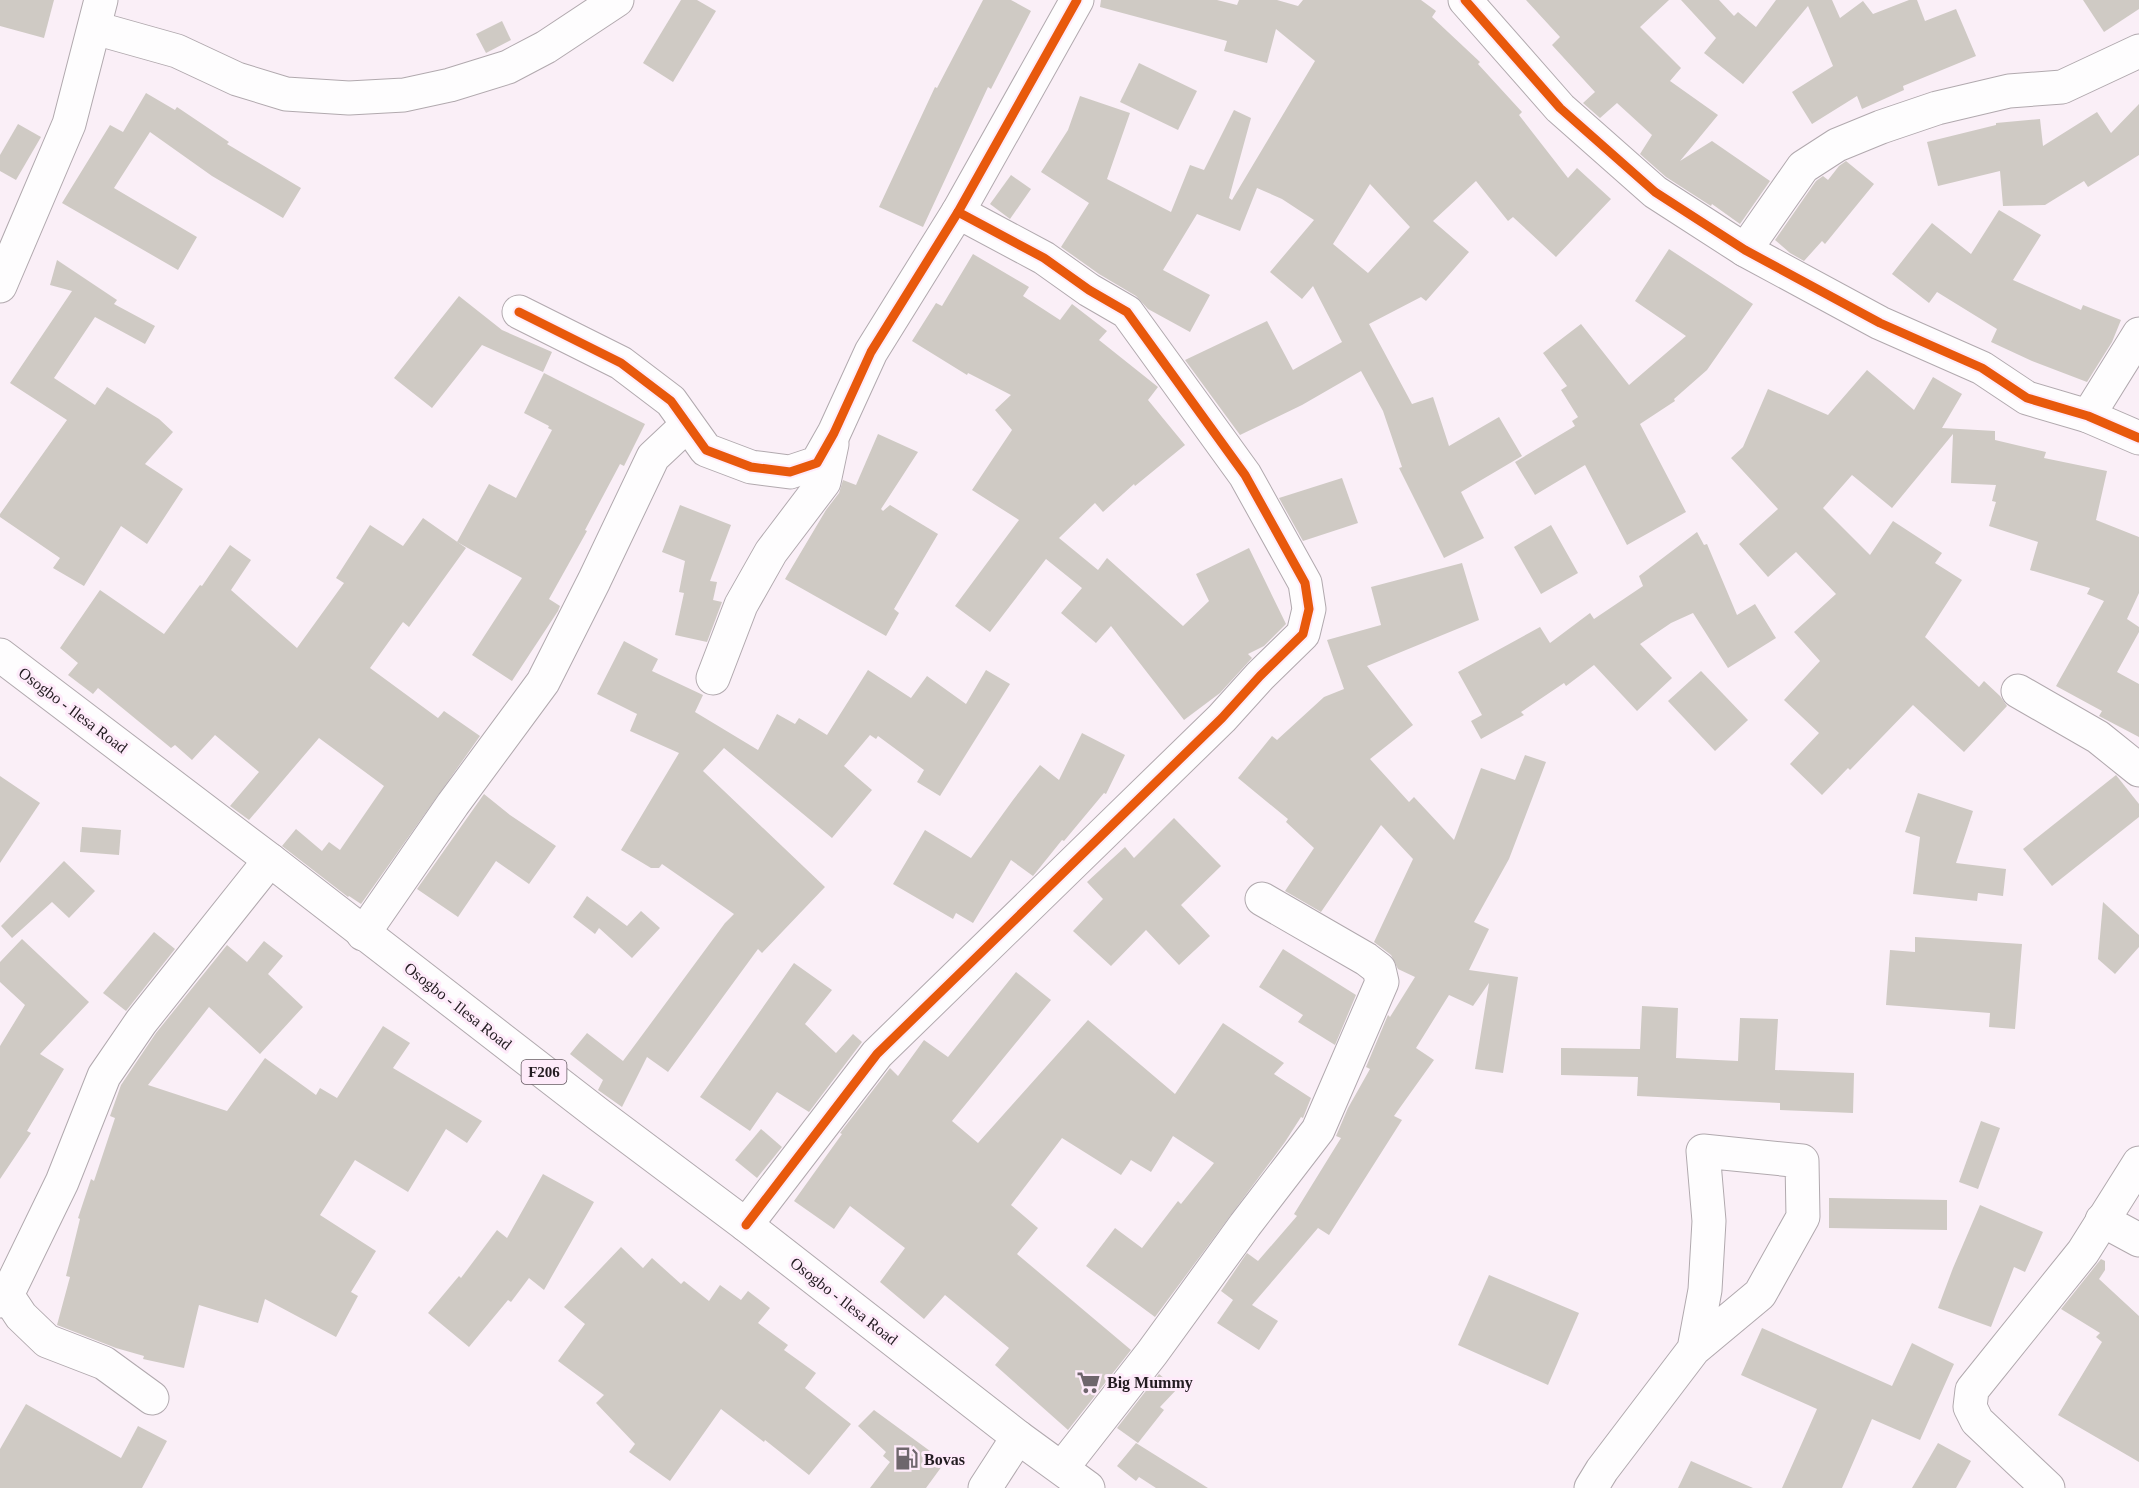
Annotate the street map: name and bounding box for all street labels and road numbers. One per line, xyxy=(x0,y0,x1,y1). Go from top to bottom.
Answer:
street label: Osogbo - Ilesa Road xyxy=(15,664,130,757)
street label: Osogbo - Ilesa Road xyxy=(400,959,515,1054)
road number: F206 xyxy=(522,1060,566,1084)
street label: Osogbo - Ilesa Road xyxy=(786,1254,901,1349)

